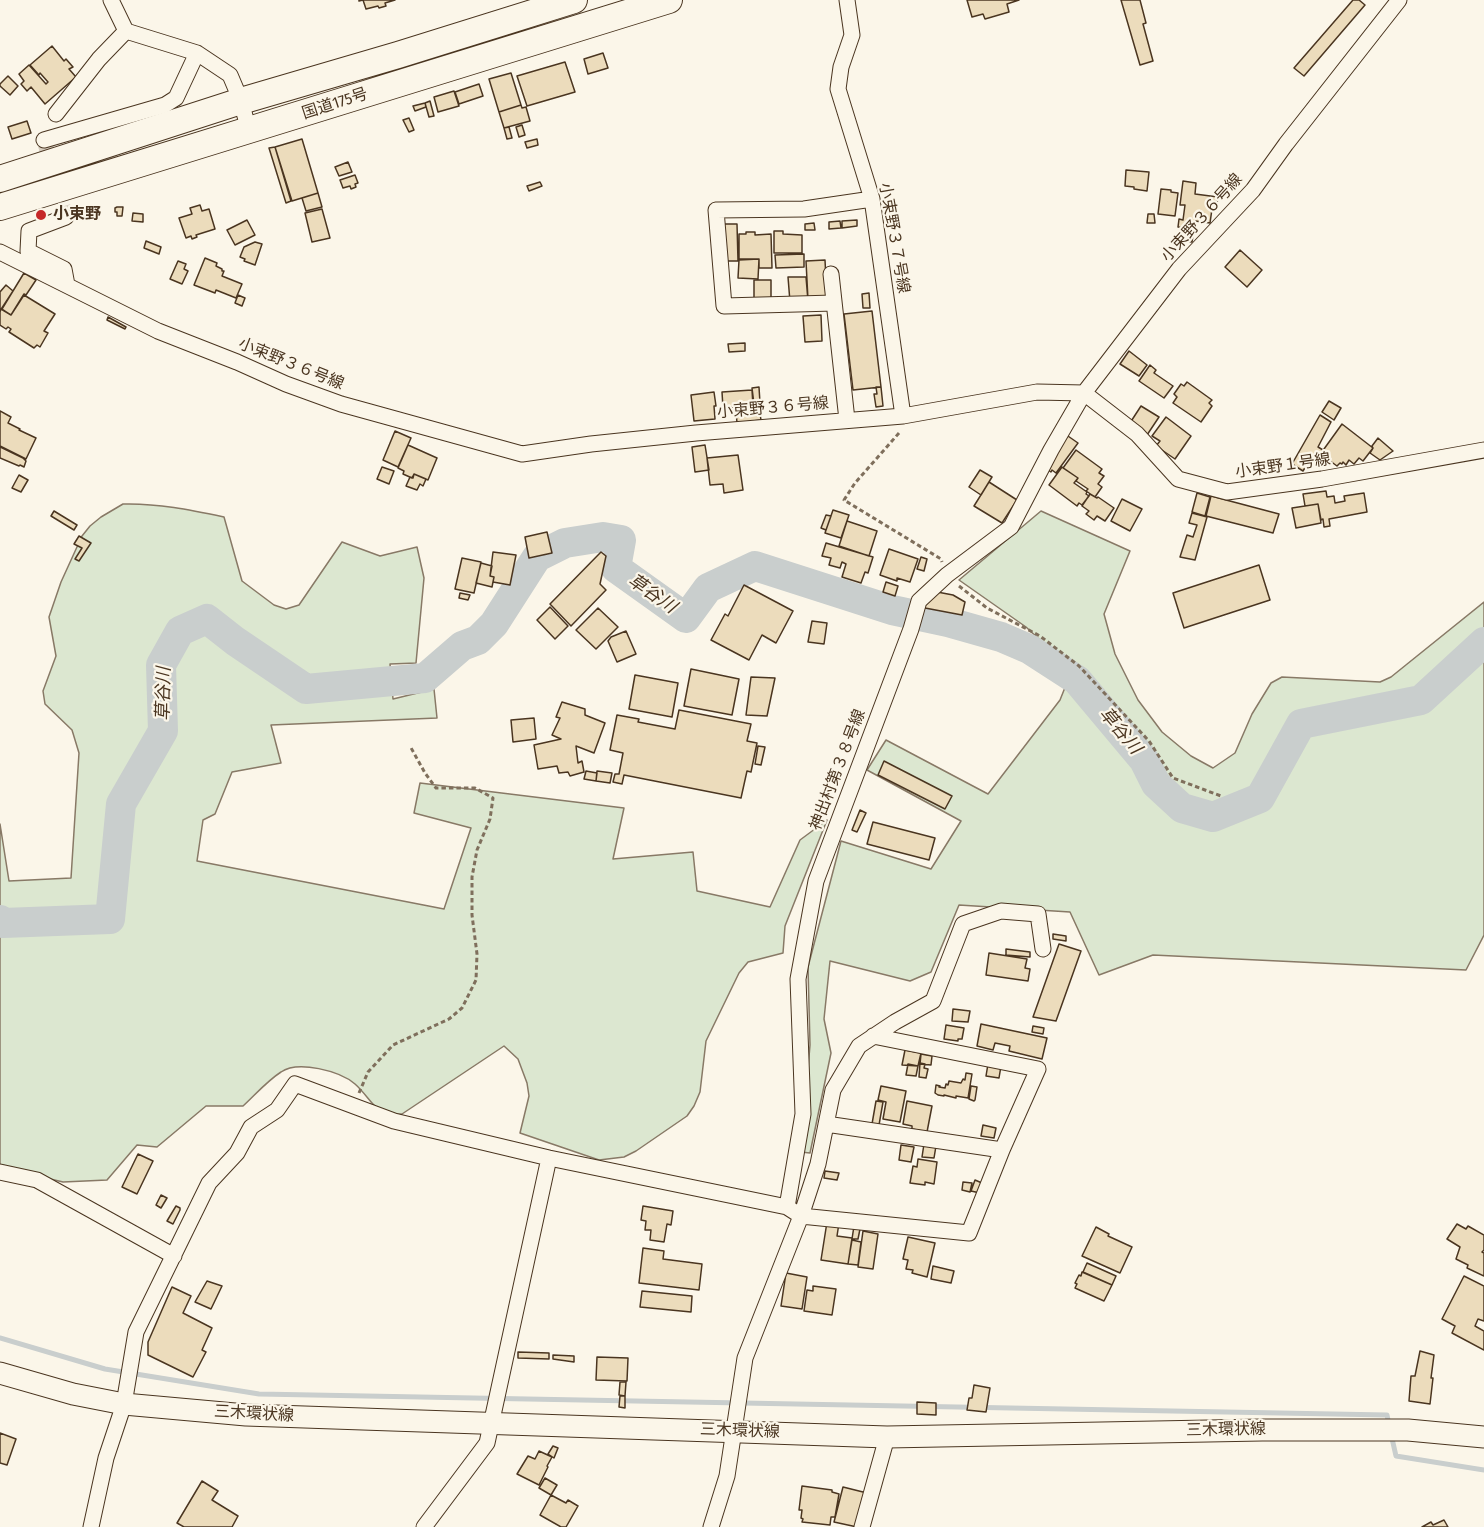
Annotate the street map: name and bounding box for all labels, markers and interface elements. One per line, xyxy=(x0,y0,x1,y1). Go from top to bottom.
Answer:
street label: 国道175号 xyxy=(300,84,370,124)
street label: 小束野３６号線 xyxy=(1157,170,1247,266)
street label: 小束野３７号線 xyxy=(875,181,913,295)
place label: 小束野 xyxy=(53,205,101,225)
marker: 小束野 xyxy=(34,208,48,222)
street label: 小束野３６号線 xyxy=(235,334,347,394)
street label: 小束野３６号線 xyxy=(716,394,830,422)
street label: 小束野１号線 xyxy=(1234,450,1332,482)
water label: 草谷川 xyxy=(624,570,680,618)
water label: 草谷川 xyxy=(153,667,175,721)
water label: 草谷川 xyxy=(1094,703,1146,759)
street label: 神出村第３８号線 xyxy=(806,707,870,833)
street label: 三木環状線 xyxy=(214,1402,294,1426)
street label: 三木環状線 xyxy=(700,1420,780,1442)
street label: 三木環状線 xyxy=(1186,1420,1266,1440)

